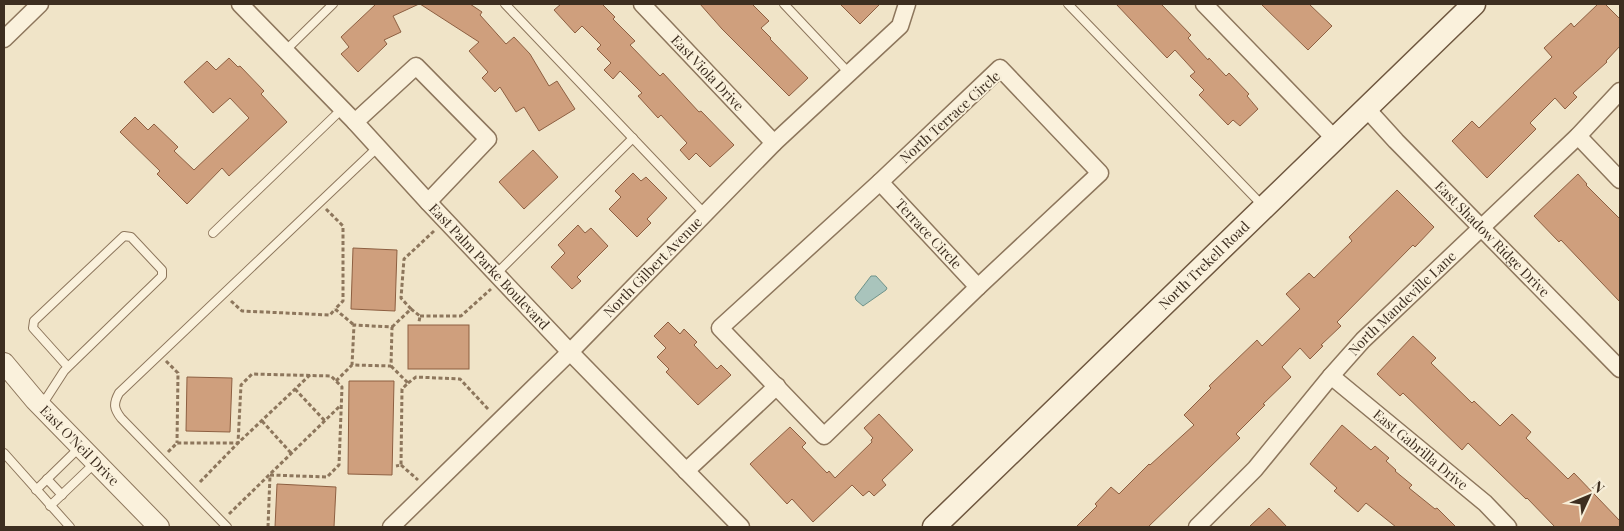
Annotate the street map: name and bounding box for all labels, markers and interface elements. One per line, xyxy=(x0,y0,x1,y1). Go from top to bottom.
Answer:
street label: East Viola Drive xyxy=(667,30,748,115)
street label: North Terrace Circle xyxy=(895,66,1004,167)
street label: East Shadow Ridge Drive xyxy=(1431,176,1554,301)
street label: Terrace Circle xyxy=(891,194,966,273)
street label: East Palm Parke Boulevard xyxy=(425,199,554,334)
street label: North Gilbert Avenue xyxy=(599,212,706,321)
street label: North Trekell Road xyxy=(1154,217,1253,313)
street label: North Mandeville Lane xyxy=(1344,247,1460,359)
street label: East O'Neil Drive xyxy=(36,401,124,490)
street label: East Gabrilla Drive xyxy=(1369,405,1472,494)
north arrow xyxy=(1564,471,1614,521)
text: N xyxy=(1588,476,1609,497)

